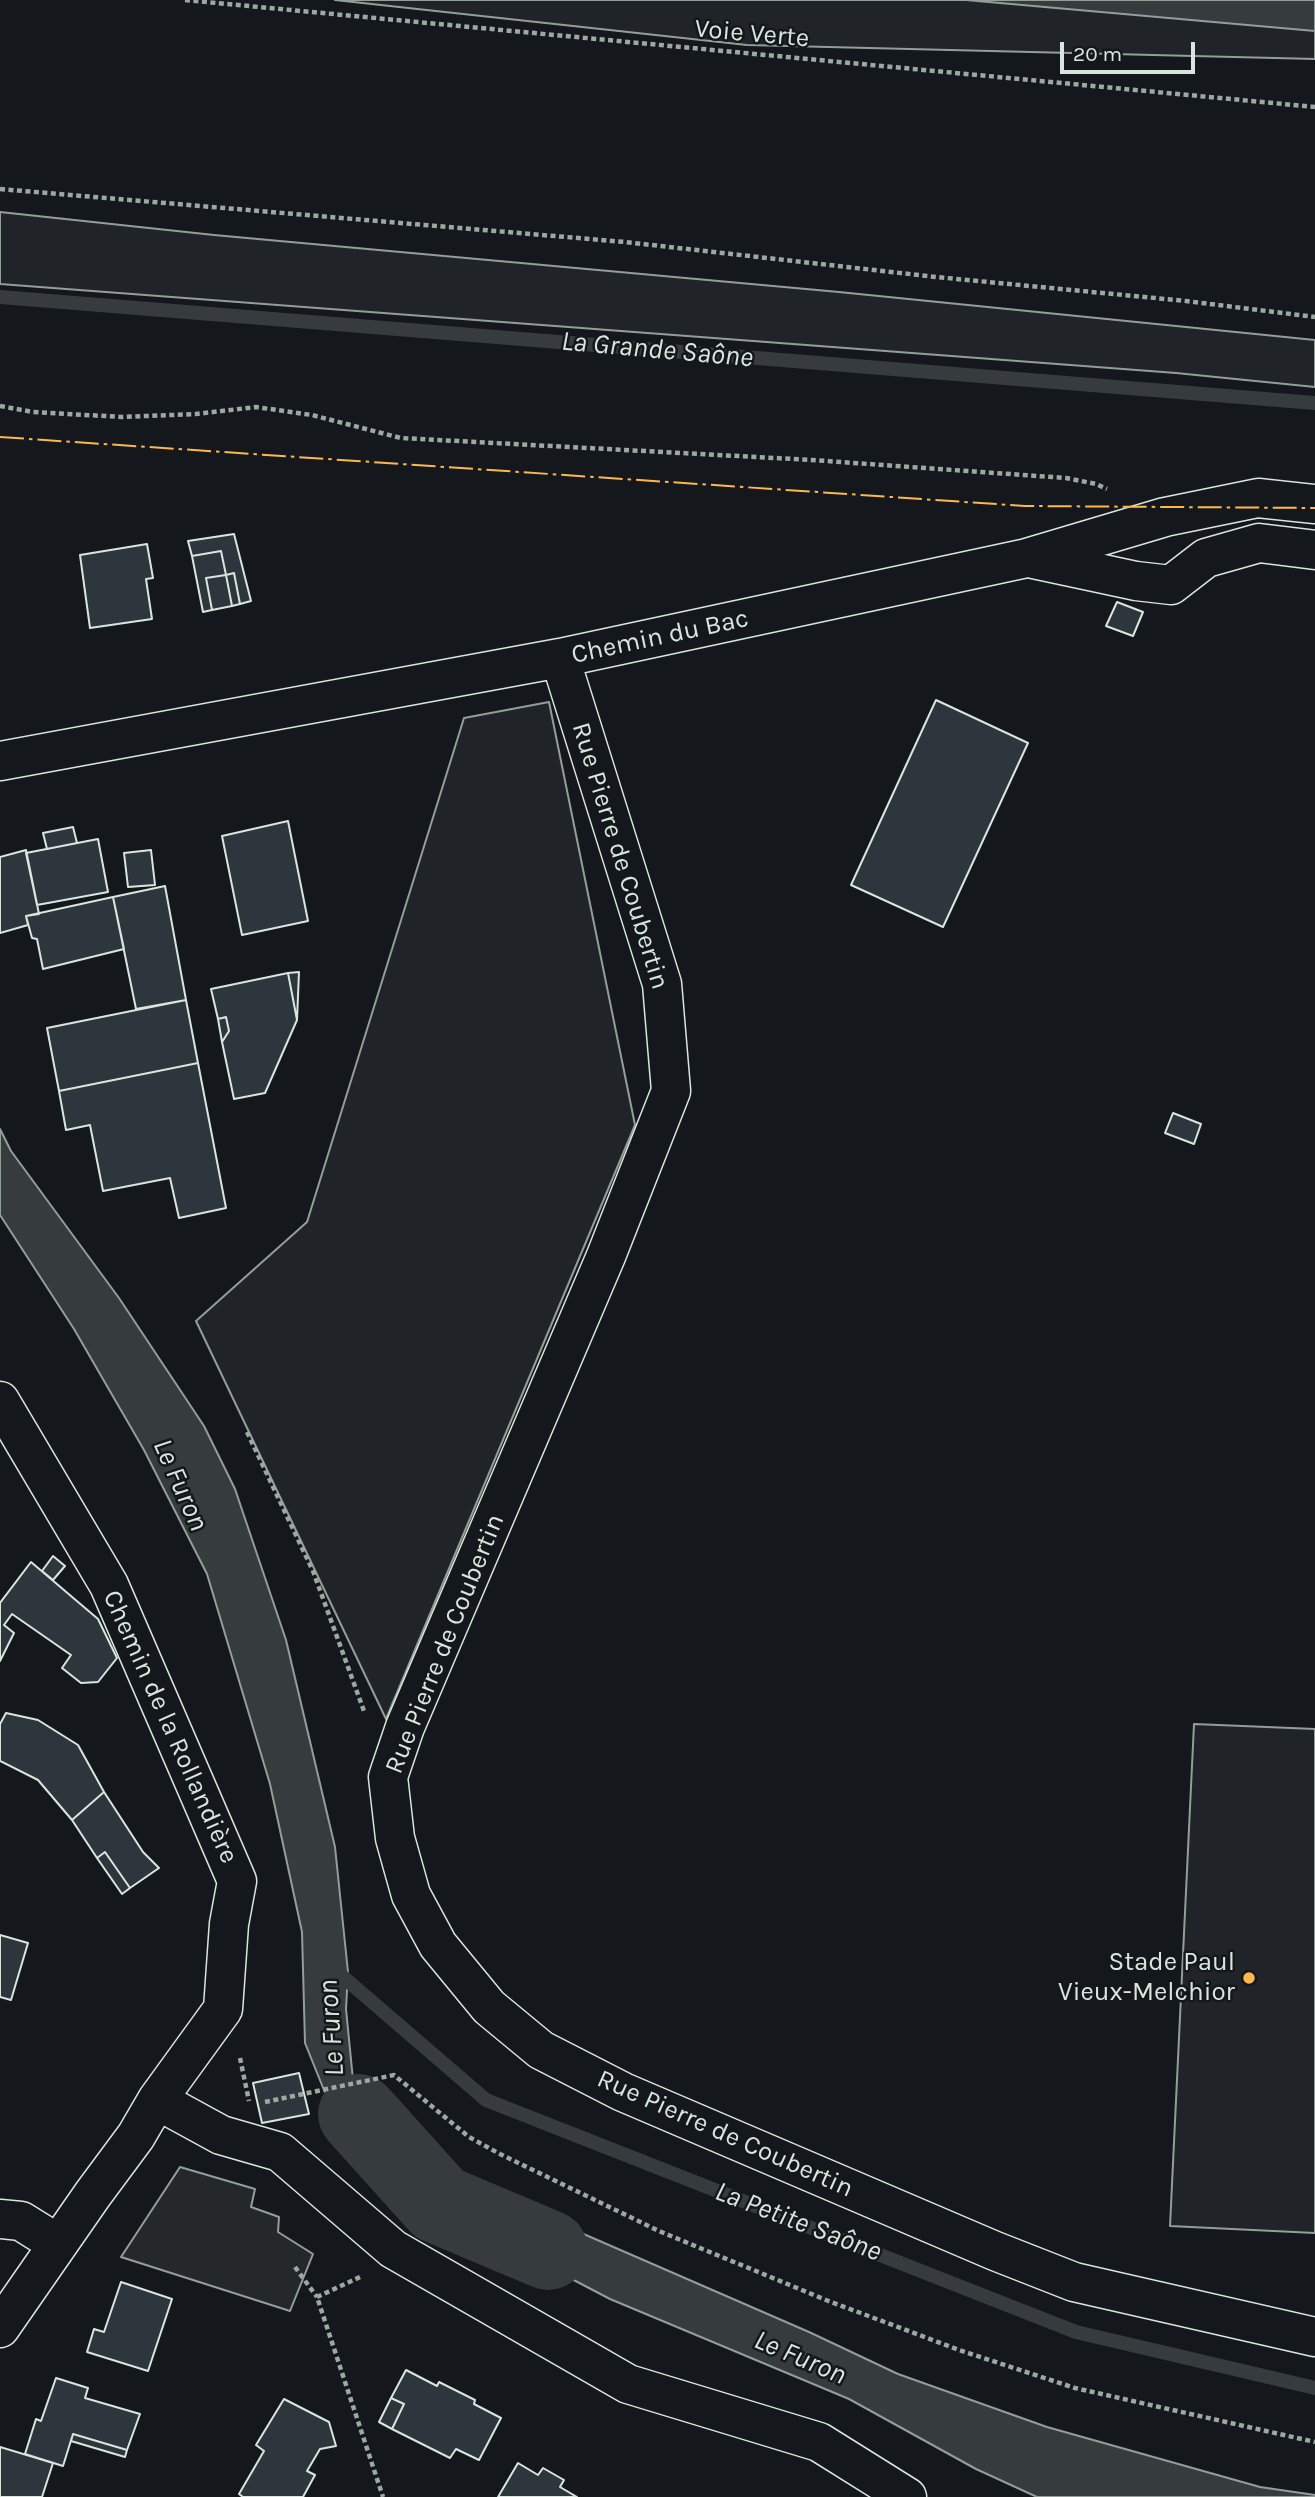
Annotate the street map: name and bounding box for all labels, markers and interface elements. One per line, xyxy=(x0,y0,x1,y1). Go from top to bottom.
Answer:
street label: Voie Verte xyxy=(693,13,811,55)
scale bar xyxy=(1063,28,1198,72)
text: 20 m xyxy=(1073,42,1122,66)
water label: La Grande Saône xyxy=(560,325,754,375)
street label: Chemin du Bac xyxy=(569,603,751,671)
street label: Rue Pierre de Coubertin xyxy=(565,719,675,993)
water label: Le Furon xyxy=(145,1434,215,1536)
street label: Rue Pierre de Coubertin xyxy=(379,1510,511,1778)
street label: Chemin de la Rollandière xyxy=(96,1586,244,1868)
place label: Stade Paul Vieux-Melchior xyxy=(1058,1947,1235,2008)
marker: Stade Paul Vieux-Melchior xyxy=(1241,1970,1257,1986)
water label: Le Furon xyxy=(312,1978,352,2078)
street label: Rue Pierre de Coubertin xyxy=(592,2063,858,2205)
water label: La Petite Saône xyxy=(710,2175,886,2269)
water label: Le Furon xyxy=(749,2324,851,2392)

